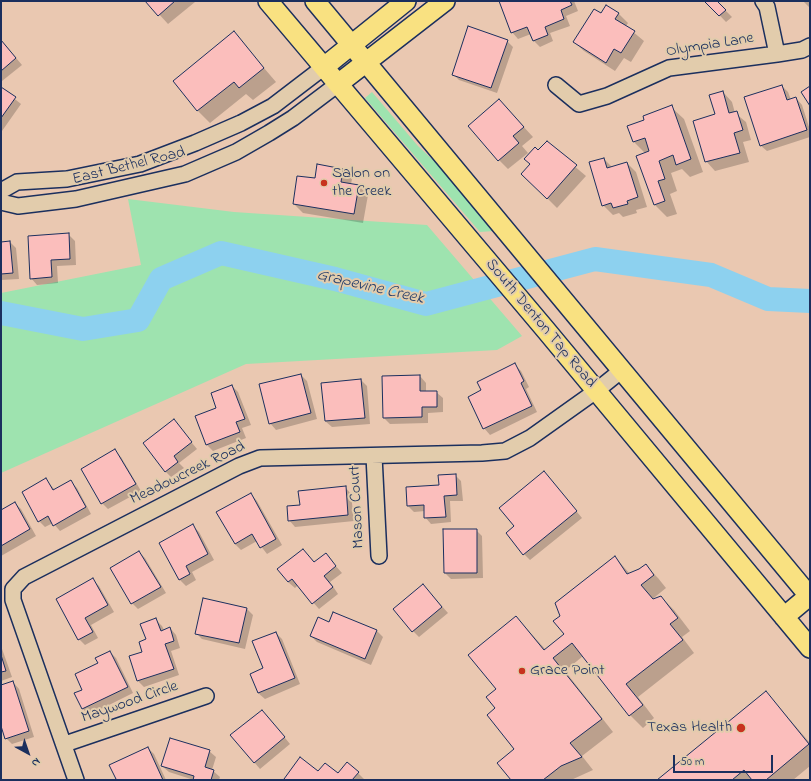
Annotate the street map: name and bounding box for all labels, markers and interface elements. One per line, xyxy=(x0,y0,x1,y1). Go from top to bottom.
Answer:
street label: Olympia Lane xyxy=(665,30,755,62)
street label: East Bethel Road xyxy=(71,144,187,190)
place label: Salon on the Creek xyxy=(332,164,391,202)
marker: Salon on the Creek xyxy=(319,178,329,188)
street label: South Denton Tap Road xyxy=(480,256,600,392)
water label: Grapevine Creek xyxy=(315,266,425,310)
street label: Meadowcreek Road xyxy=(127,438,249,510)
street label: Mason Court xyxy=(346,465,370,549)
place label: Grace Point xyxy=(530,661,605,681)
marker: Grace Point xyxy=(517,666,527,676)
street label: Maywood Circle xyxy=(79,678,181,728)
place label: Texas Health xyxy=(647,718,732,738)
marker: Texas Health xyxy=(735,722,747,734)
north arrow xyxy=(8,733,48,773)
scale bar xyxy=(675,747,775,773)
text: 50 m xyxy=(680,753,704,771)
text: N xyxy=(28,754,44,771)

